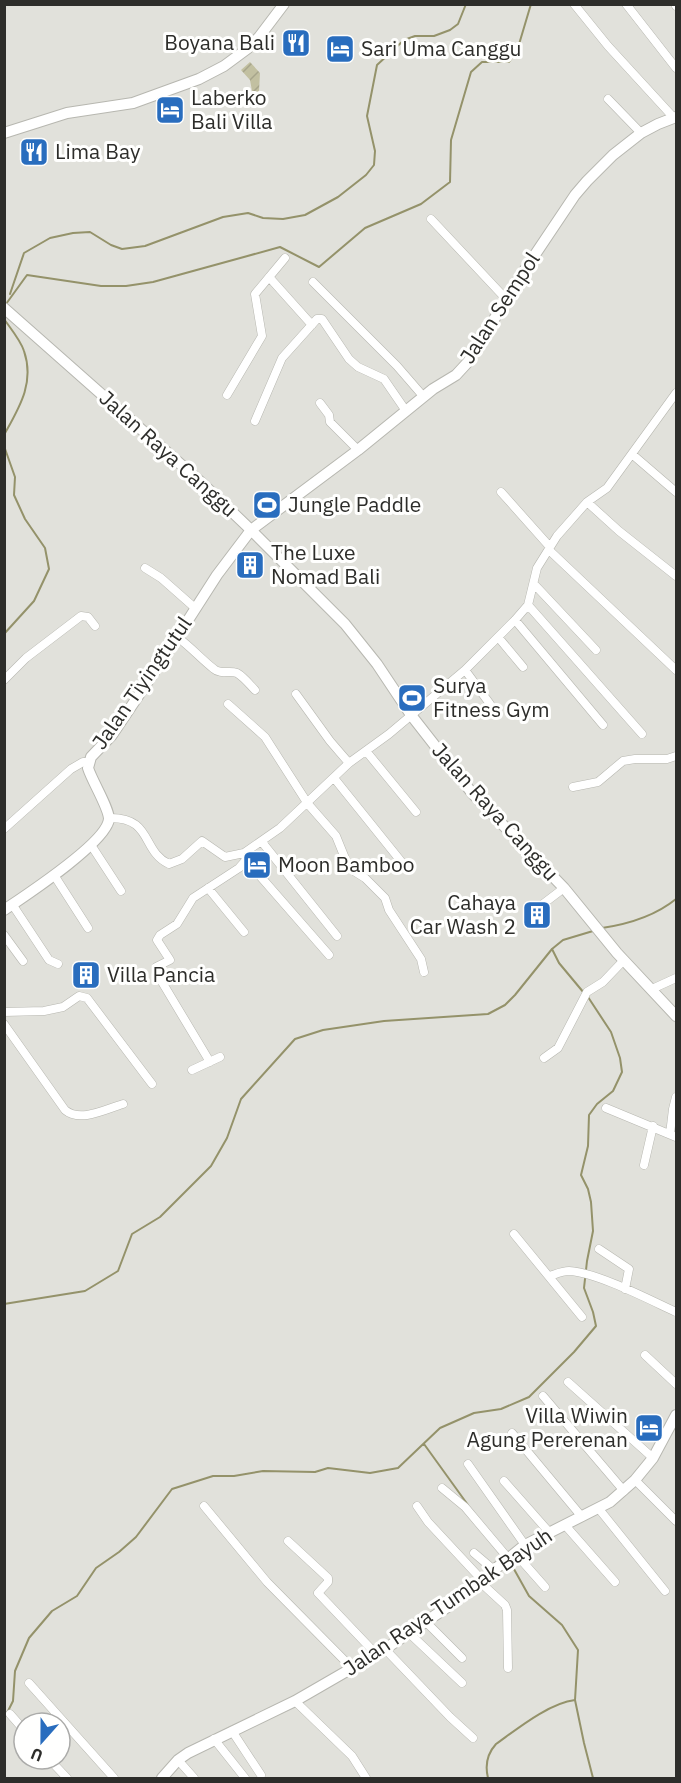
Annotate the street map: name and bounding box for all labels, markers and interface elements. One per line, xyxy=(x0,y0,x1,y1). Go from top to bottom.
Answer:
restaurant icon: Boyana Bali xyxy=(280,27,312,59)
place label: Boyana Bali xyxy=(164,28,275,56)
hotel icon: Sari Uma Canggu xyxy=(324,33,356,65)
place label: Sari Uma Canggu xyxy=(361,34,521,62)
place label: Laberko Bali Villa xyxy=(191,83,272,135)
hotel icon: Laberko Bali Villa xyxy=(154,94,186,126)
restaurant icon: Lima Bay xyxy=(18,136,50,168)
place label: Lima Bay xyxy=(55,137,141,165)
street label: Jalan Sempol xyxy=(453,246,546,369)
street label: Jalan Raya Canggu xyxy=(94,384,244,523)
sports icon: Jungle Paddle xyxy=(251,489,283,521)
place label: Jungle Paddle xyxy=(288,490,421,518)
place label: The Luxe Nomad Bali xyxy=(271,538,380,590)
building icon: The Luxe Nomad Bali xyxy=(234,549,266,581)
street label: Jalan Tiyingtutul xyxy=(85,610,198,754)
place label: Surya Fitness Gym xyxy=(433,671,550,723)
sports icon: Surya Fitness Gym xyxy=(396,682,428,714)
street label: Jalan Raya Canggu xyxy=(426,736,565,886)
hotel icon: Moon Bamboo xyxy=(241,849,273,881)
place label: Moon Bamboo xyxy=(278,850,414,878)
place label: Cahaya Car Wash 2 xyxy=(410,888,516,940)
building icon: Cahaya Car Wash 2 xyxy=(521,899,553,931)
building icon: Villa Pancia xyxy=(70,959,102,991)
place label: Villa Pancia xyxy=(107,960,215,988)
place label: Villa Wiwin Agung Pererenan xyxy=(466,1401,628,1453)
hotel icon: Villa Wiwin Agung Pererenan xyxy=(633,1412,665,1444)
street label: Jalan Raya Tumbak Bayuh xyxy=(338,1521,557,1682)
north arrow xyxy=(12,1711,72,1771)
text: U xyxy=(28,1744,45,1766)

